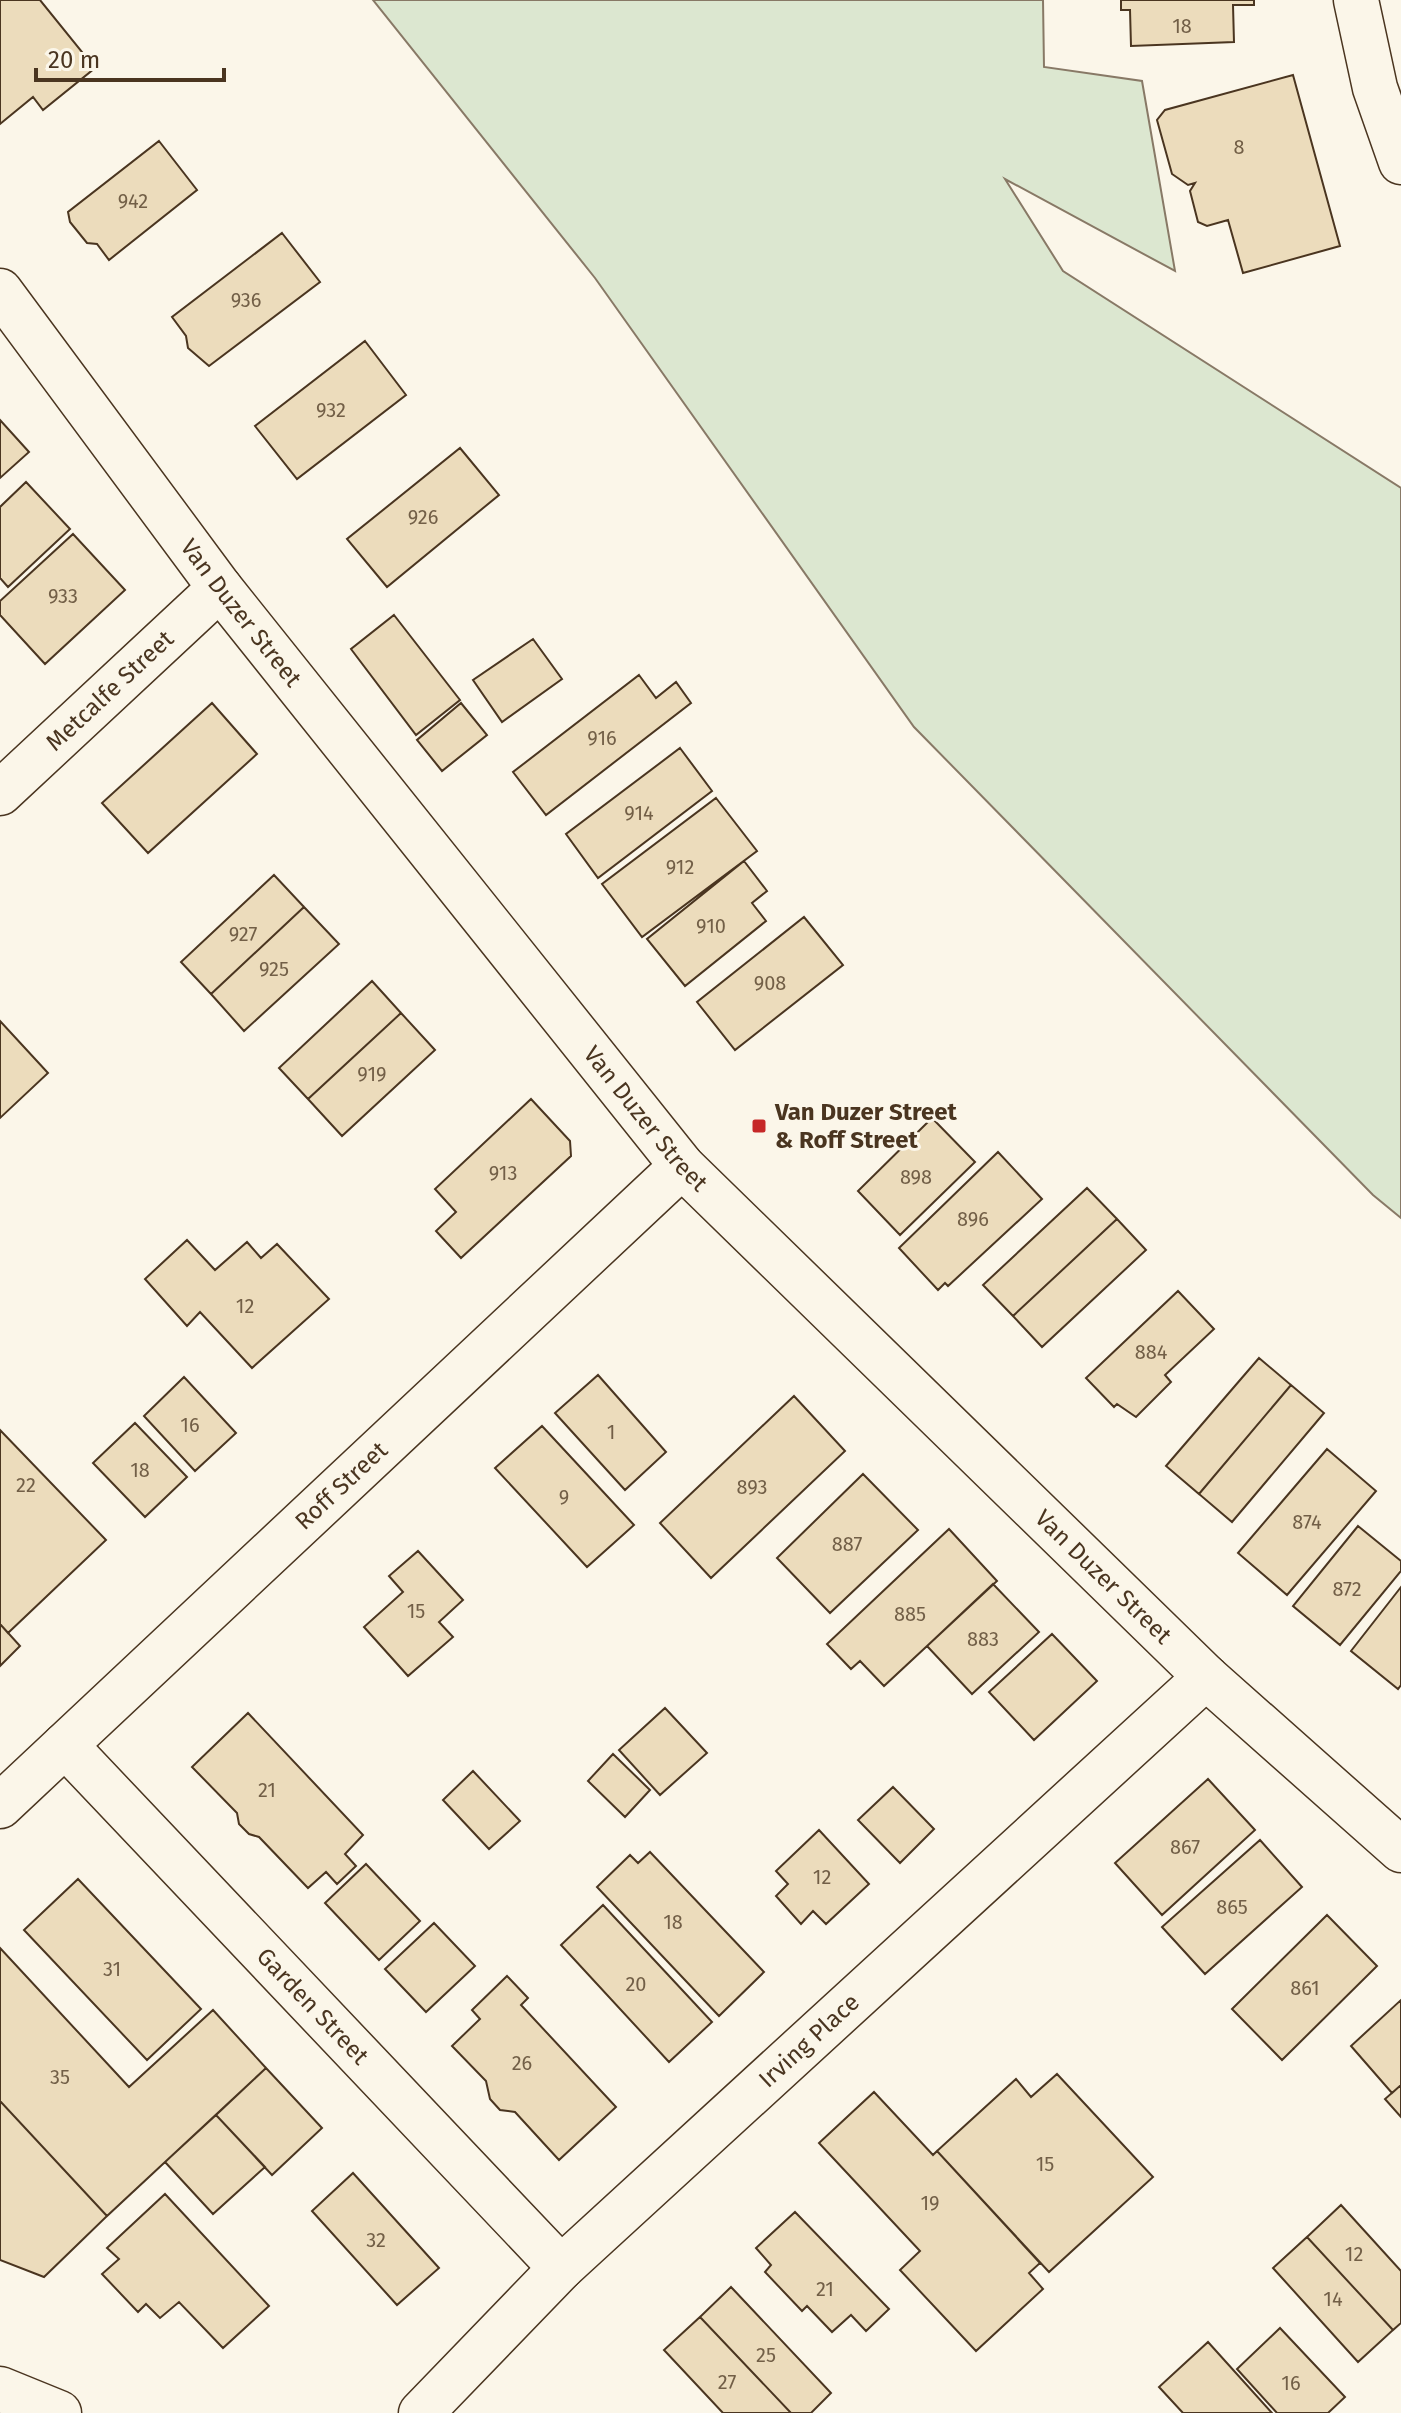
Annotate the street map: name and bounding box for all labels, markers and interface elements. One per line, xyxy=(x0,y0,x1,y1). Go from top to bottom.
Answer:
house number: 18 xyxy=(1172,14,1192,38)
scale bar xyxy=(36,32,224,82)
text: 20 m xyxy=(48,46,100,74)
house number: 8 xyxy=(1233,135,1245,159)
house number: 942 xyxy=(118,189,148,213)
house number: 936 xyxy=(231,288,261,312)
house number: 932 xyxy=(316,398,346,422)
house number: 926 xyxy=(408,505,438,529)
street label: Van Duzer Street xyxy=(175,534,307,692)
house number: 933 xyxy=(48,584,78,608)
street label: Metcalfe Street xyxy=(40,624,179,757)
house number: 916 xyxy=(587,726,617,750)
house number: 914 xyxy=(624,801,654,825)
house number: 912 xyxy=(666,855,694,879)
house number: 910 xyxy=(696,914,726,938)
house number: 927 xyxy=(229,922,257,946)
house number: 925 xyxy=(259,957,289,981)
house number: 908 xyxy=(754,971,786,995)
street label: Van Duzer Street xyxy=(578,1041,714,1197)
house number: 919 xyxy=(357,1062,387,1086)
place label: Van Duzer Street & Roff Street xyxy=(774,1098,958,1154)
marker: Van Duzer Street & Roff Street xyxy=(750,1117,768,1135)
house number: 913 xyxy=(489,1161,517,1185)
house number: 898 xyxy=(900,1165,932,1189)
house number: 896 xyxy=(957,1207,989,1231)
house number: 12 xyxy=(236,1294,254,1318)
house number: 884 xyxy=(1135,1340,1168,1364)
house number: 16 xyxy=(180,1413,200,1437)
house number: 1 xyxy=(607,1420,615,1444)
street label: Roff Street xyxy=(289,1436,393,1536)
house number: 18 xyxy=(130,1458,150,1482)
house number: 22 xyxy=(16,1473,36,1497)
house number: 893 xyxy=(737,1475,767,1499)
house number: 9 xyxy=(559,1485,569,1509)
street label: Van Duzer Street xyxy=(1029,1504,1178,1650)
house number: 874 xyxy=(1292,1510,1322,1534)
house number: 887 xyxy=(832,1532,862,1556)
house number: 872 xyxy=(1332,1577,1362,1601)
house number: 15 xyxy=(407,1599,425,1623)
house number: 885 xyxy=(894,1602,926,1626)
house number: 883 xyxy=(967,1627,999,1651)
house number: 21 xyxy=(258,1778,276,1802)
house number: 867 xyxy=(1170,1835,1200,1859)
house number: 12 xyxy=(813,1865,831,1889)
house number: 865 xyxy=(1216,1895,1248,1919)
house number: 18 xyxy=(663,1910,683,1934)
street label: Garden Street xyxy=(251,1942,375,2070)
house number: 31 xyxy=(103,1957,121,1981)
house number: 20 xyxy=(625,1972,647,1996)
house number: 861 xyxy=(1290,1976,1320,2000)
street label: Irving Place xyxy=(753,1988,865,2093)
house number: 26 xyxy=(512,2051,532,2075)
house number: 35 xyxy=(50,2065,70,2089)
house number: 15 xyxy=(1036,2152,1054,2176)
house number: 19 xyxy=(920,2191,940,2215)
house number: 32 xyxy=(366,2228,386,2252)
house number: 12 xyxy=(1345,2242,1363,2266)
house number: 21 xyxy=(816,2277,834,2301)
house number: 14 xyxy=(1323,2287,1343,2311)
house number: 25 xyxy=(756,2343,776,2367)
house number: 27 xyxy=(718,2370,736,2394)
house number: 16 xyxy=(1281,2371,1301,2395)

